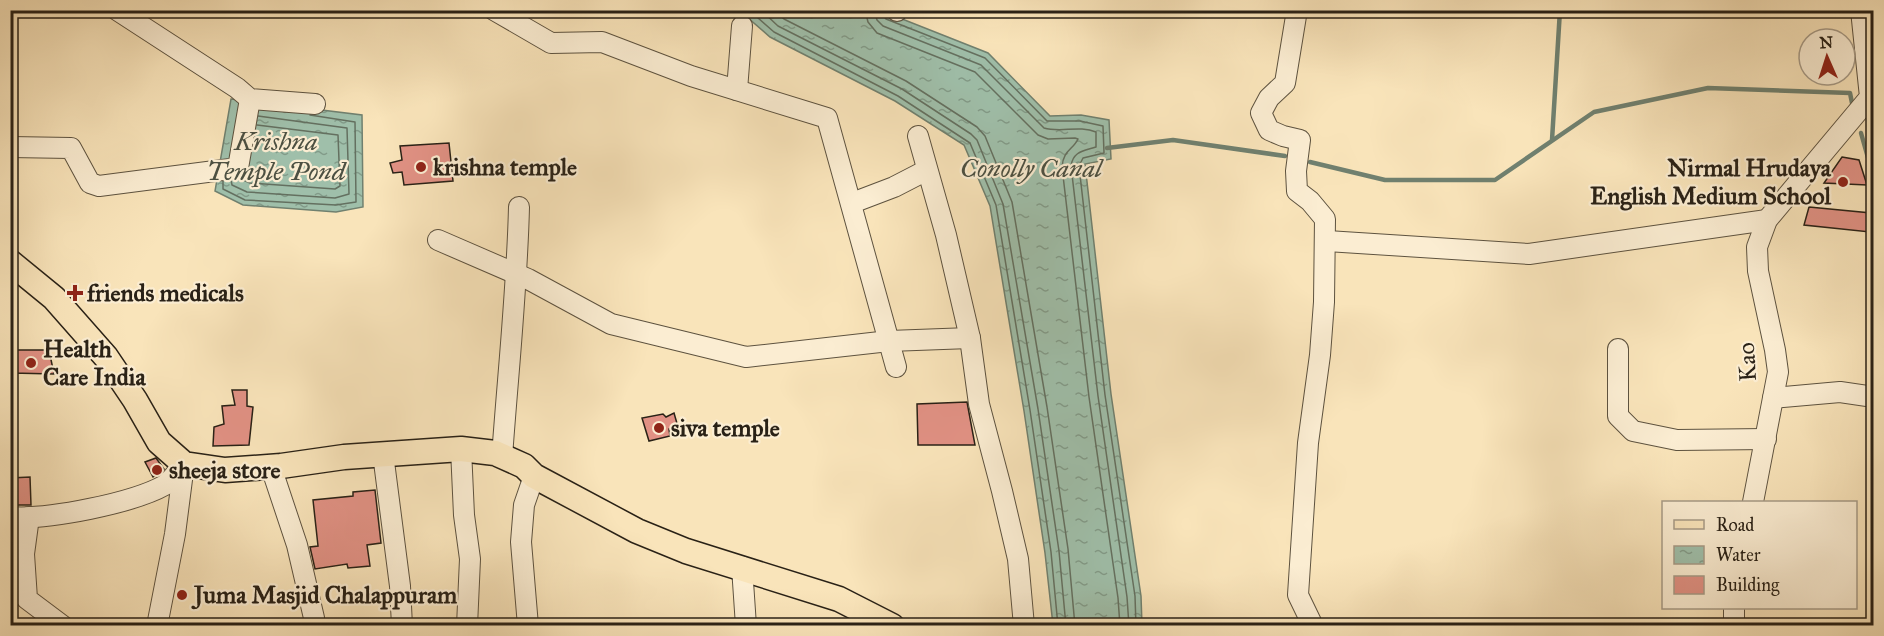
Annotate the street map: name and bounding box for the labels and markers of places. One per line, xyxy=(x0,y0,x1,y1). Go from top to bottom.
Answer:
place label: krishna temple xyxy=(433,152,577,182)
place label: Nirmal Hrudaya English Medium School xyxy=(1590,153,1832,211)
marker: krishna temple xyxy=(414,160,428,174)
marker: Nirmal Hrudaya English Medium School xyxy=(1836,175,1850,189)
place label: friends medicals xyxy=(86,278,244,308)
marker: friends medicals xyxy=(68,286,82,300)
place label: Health Care India xyxy=(43,334,146,392)
marker: Health Care India xyxy=(24,356,38,370)
place label: siva temple xyxy=(671,413,780,443)
marker: siva temple xyxy=(652,421,666,435)
place label: sheeja store xyxy=(169,455,280,485)
marker: sheeja store xyxy=(150,463,164,477)
place label: Juma Masjid Chalappuram xyxy=(191,580,458,610)
marker: Juma Masjid Chalappuram xyxy=(175,588,189,602)

